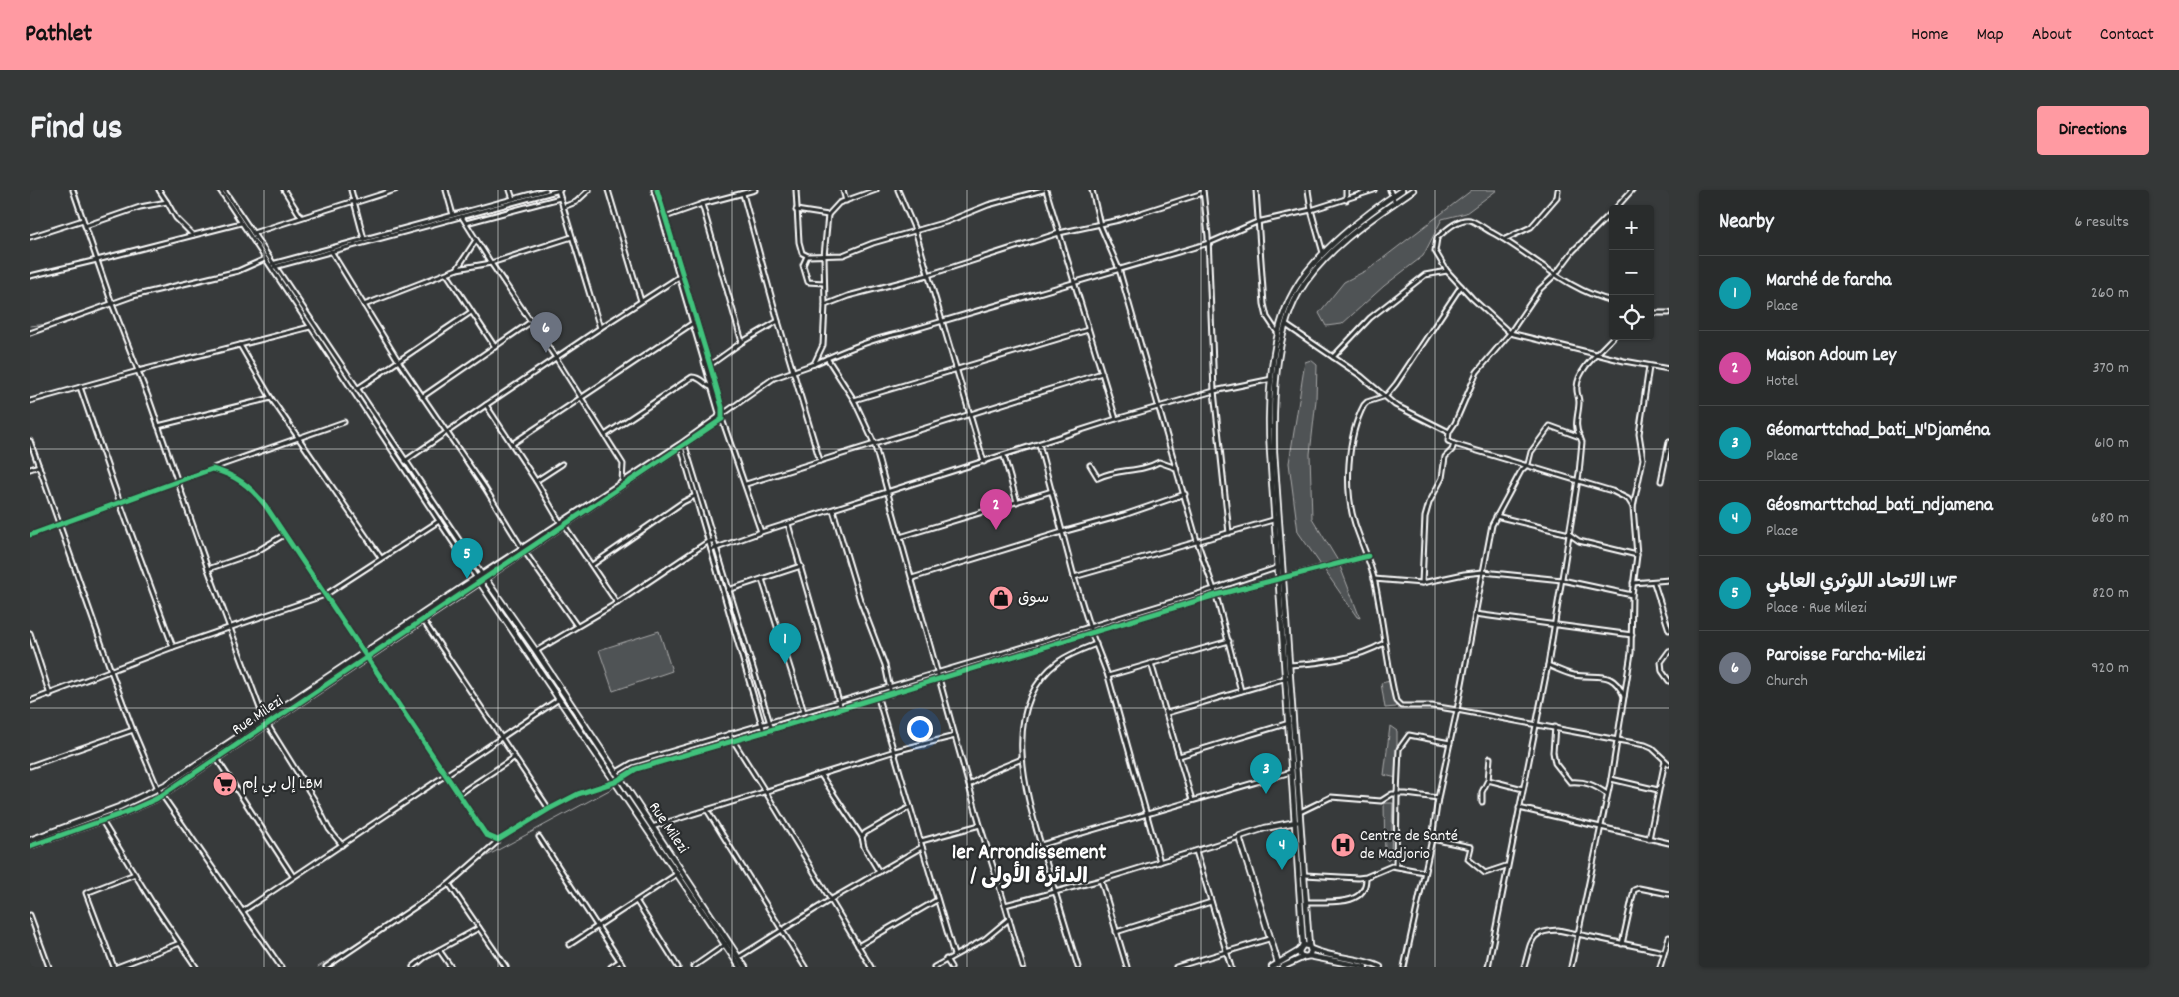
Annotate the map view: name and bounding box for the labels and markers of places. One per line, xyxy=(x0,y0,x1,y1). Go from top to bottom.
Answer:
pin: 6 xyxy=(530,312,562,353)
pin: 2 xyxy=(980,489,1012,530)
pin: 5 xyxy=(451,538,483,579)
shop icon: سوق xyxy=(988,585,1014,611)
place label: سوق xyxy=(1018,587,1049,610)
pin: 1 xyxy=(769,623,801,664)
pin: 3 xyxy=(1250,753,1282,794)
supermarket icon: إل بي إم LBM xyxy=(212,771,238,797)
place label: إل بي إم LBM xyxy=(242,773,323,797)
place label: Centre de Santé de Madjorio xyxy=(1360,825,1458,866)
pin: 4 xyxy=(1266,829,1298,870)
hospital icon: Centre de Santé de Madjorio xyxy=(1330,832,1356,858)

